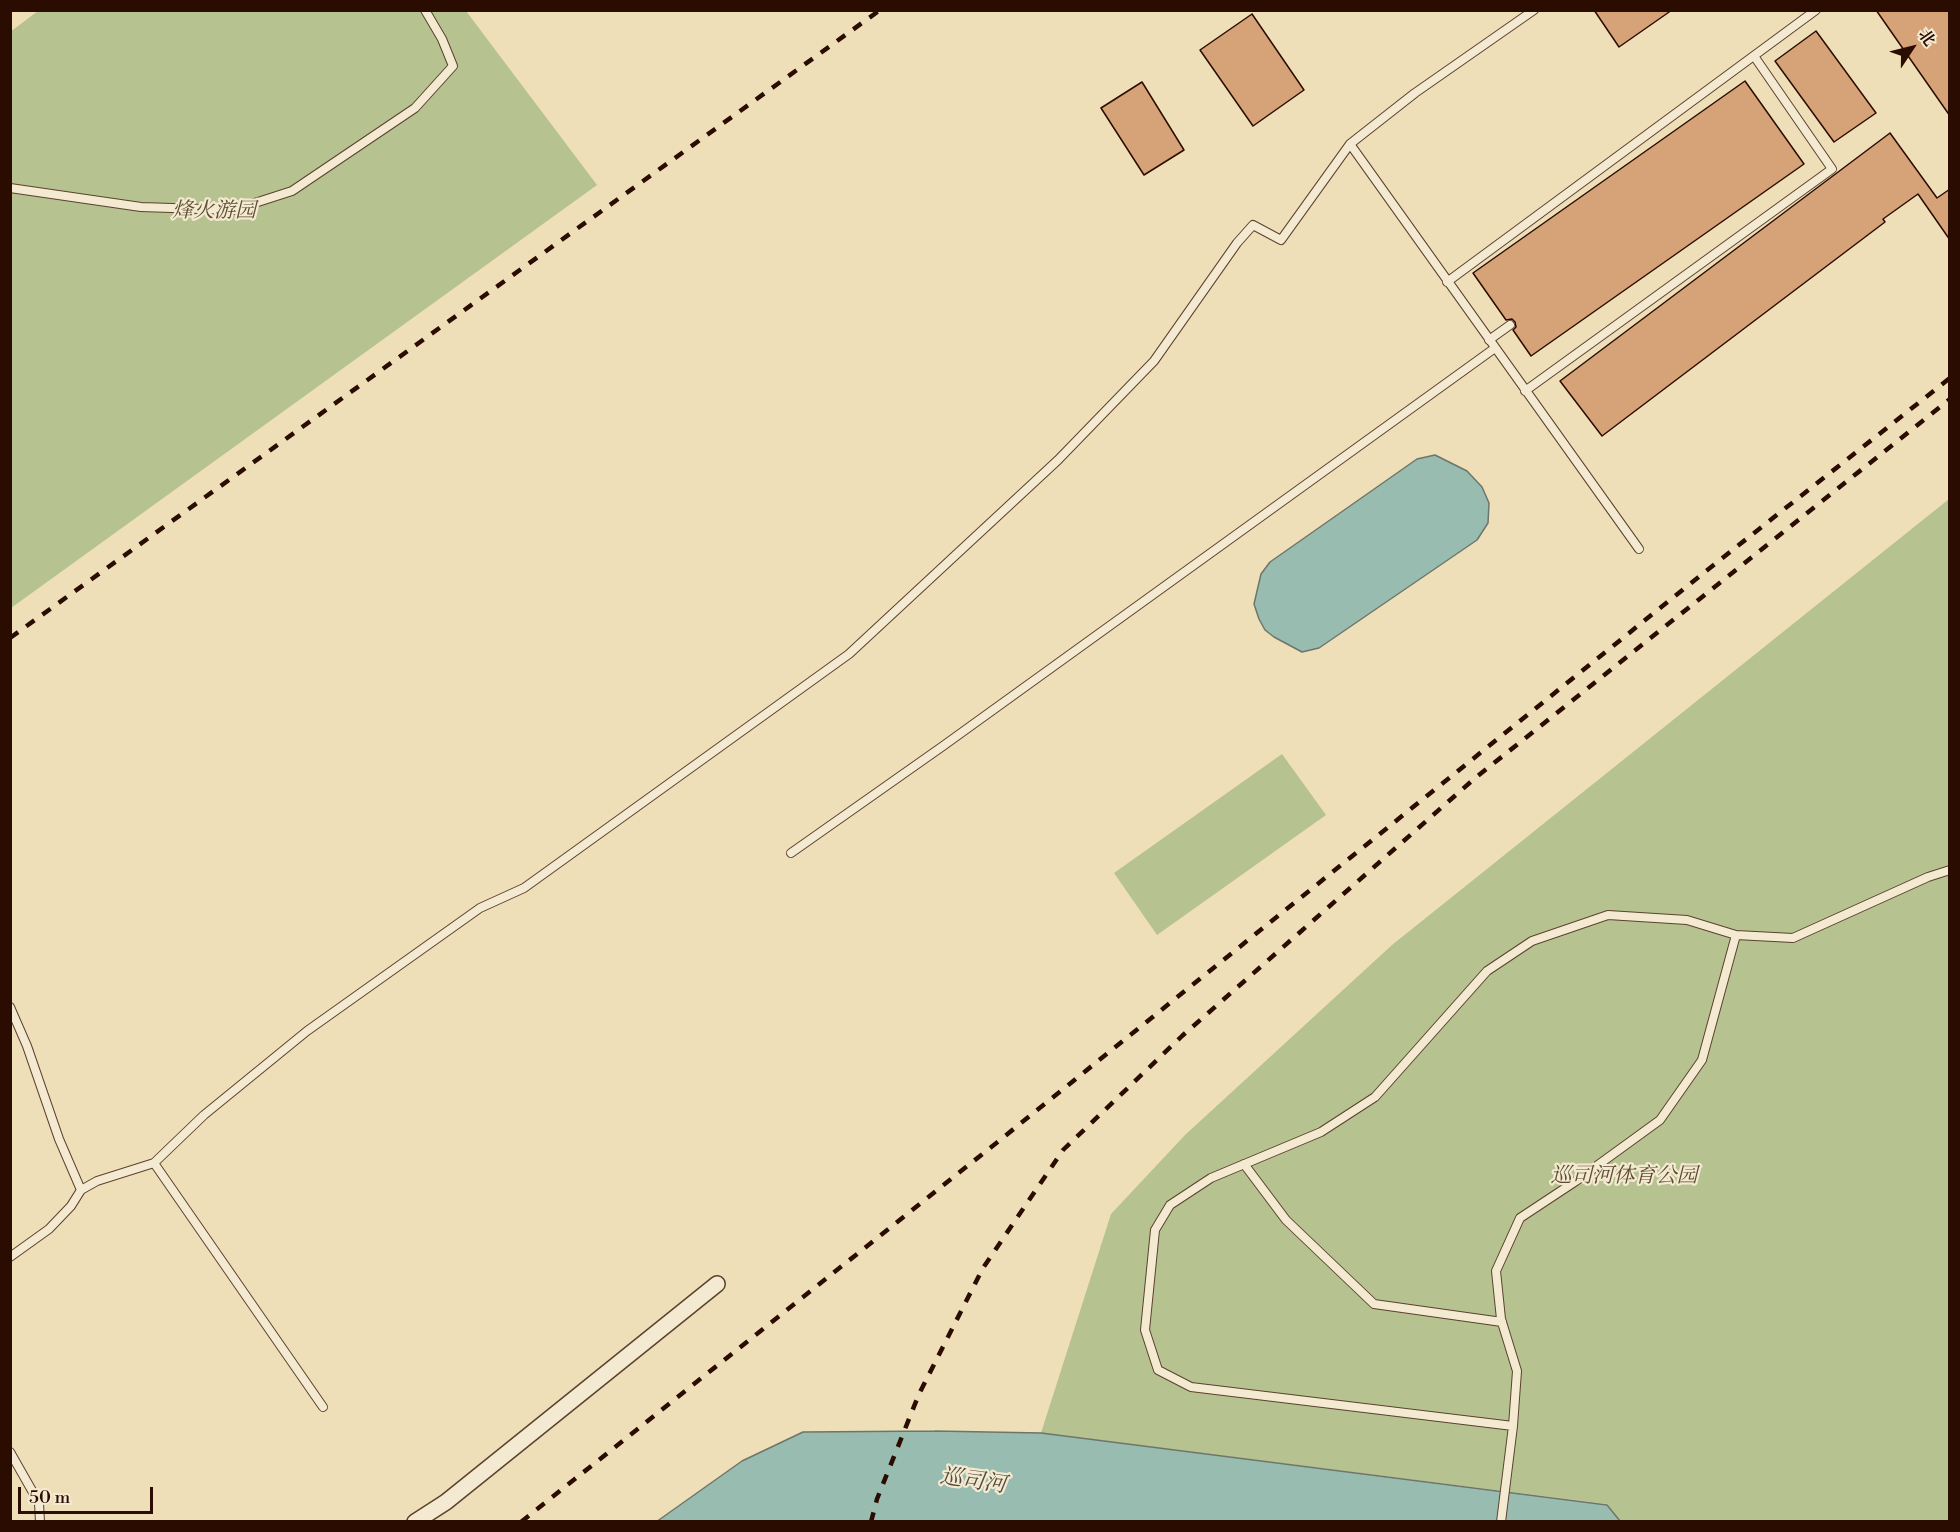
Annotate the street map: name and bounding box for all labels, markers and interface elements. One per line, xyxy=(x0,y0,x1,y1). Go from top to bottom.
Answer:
north arrow xyxy=(1882,18,1942,78)
text: 北 xyxy=(1914,25,1940,50)
park label: 烽火游园 xyxy=(172,199,256,225)
park label: 巡司河体育公园 xyxy=(1551,1164,1697,1190)
water label: 巡司河 xyxy=(938,1464,1008,1500)
scale bar xyxy=(21,1475,156,1513)
text: 50 m xyxy=(29,1486,70,1509)

